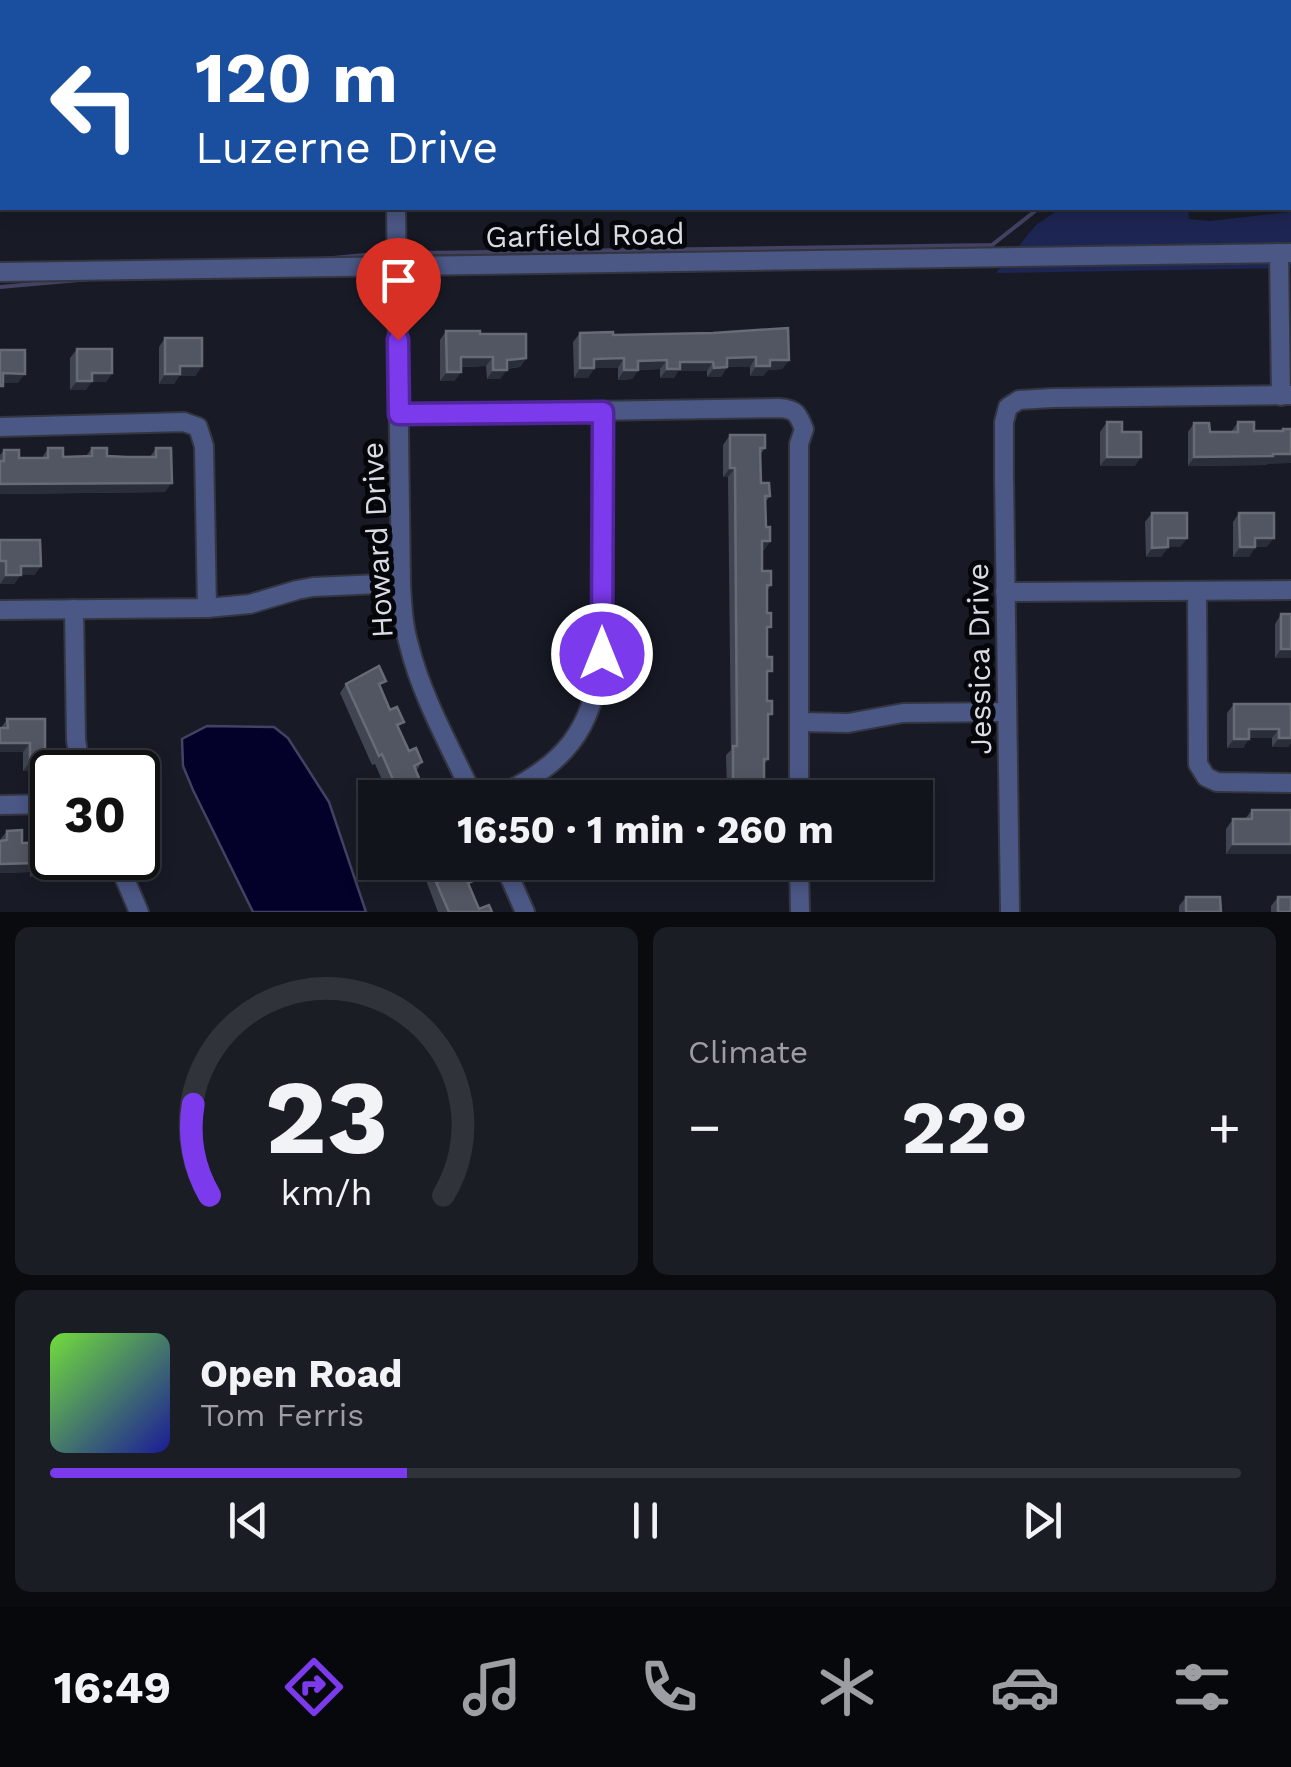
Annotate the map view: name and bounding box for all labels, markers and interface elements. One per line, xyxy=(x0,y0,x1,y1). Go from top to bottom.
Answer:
text: 120 m xyxy=(195,37,398,119)
icon: left xyxy=(30,40,160,170)
text: Luzerne Drive xyxy=(195,121,498,174)
street label: Garfield Road xyxy=(485,216,685,254)
pin xyxy=(356,238,441,341)
icon: arrive xyxy=(371,253,426,308)
street label: Howard Drive xyxy=(354,441,400,639)
street label: Jessica Drive xyxy=(960,563,998,755)
position arrow xyxy=(550,602,654,706)
speed limit sign: 30 xyxy=(30,750,160,880)
text: 16:50 · 1 min · 260 m xyxy=(457,808,834,852)
text: Climate xyxy=(688,1033,808,1071)
text: 23 xyxy=(265,1056,388,1178)
text: 22° xyxy=(901,1083,1028,1171)
text: − xyxy=(688,1095,721,1159)
text: + xyxy=(1208,1095,1241,1159)
text: km/h xyxy=(280,1172,373,1214)
text: Open Road xyxy=(200,1352,402,1396)
text: Tom Ferris xyxy=(200,1396,364,1434)
icon: previous xyxy=(221,1493,276,1548)
icon: pause xyxy=(618,1493,673,1548)
icon: next xyxy=(1015,1493,1070,1548)
icon: directions xyxy=(279,1652,349,1722)
icon: music xyxy=(457,1652,527,1722)
icon: phone xyxy=(634,1652,704,1722)
icon: climate xyxy=(812,1652,882,1722)
icon: car xyxy=(990,1652,1060,1722)
icon: filters xyxy=(1167,1652,1237,1722)
text: 16:49 xyxy=(54,1661,171,1714)

